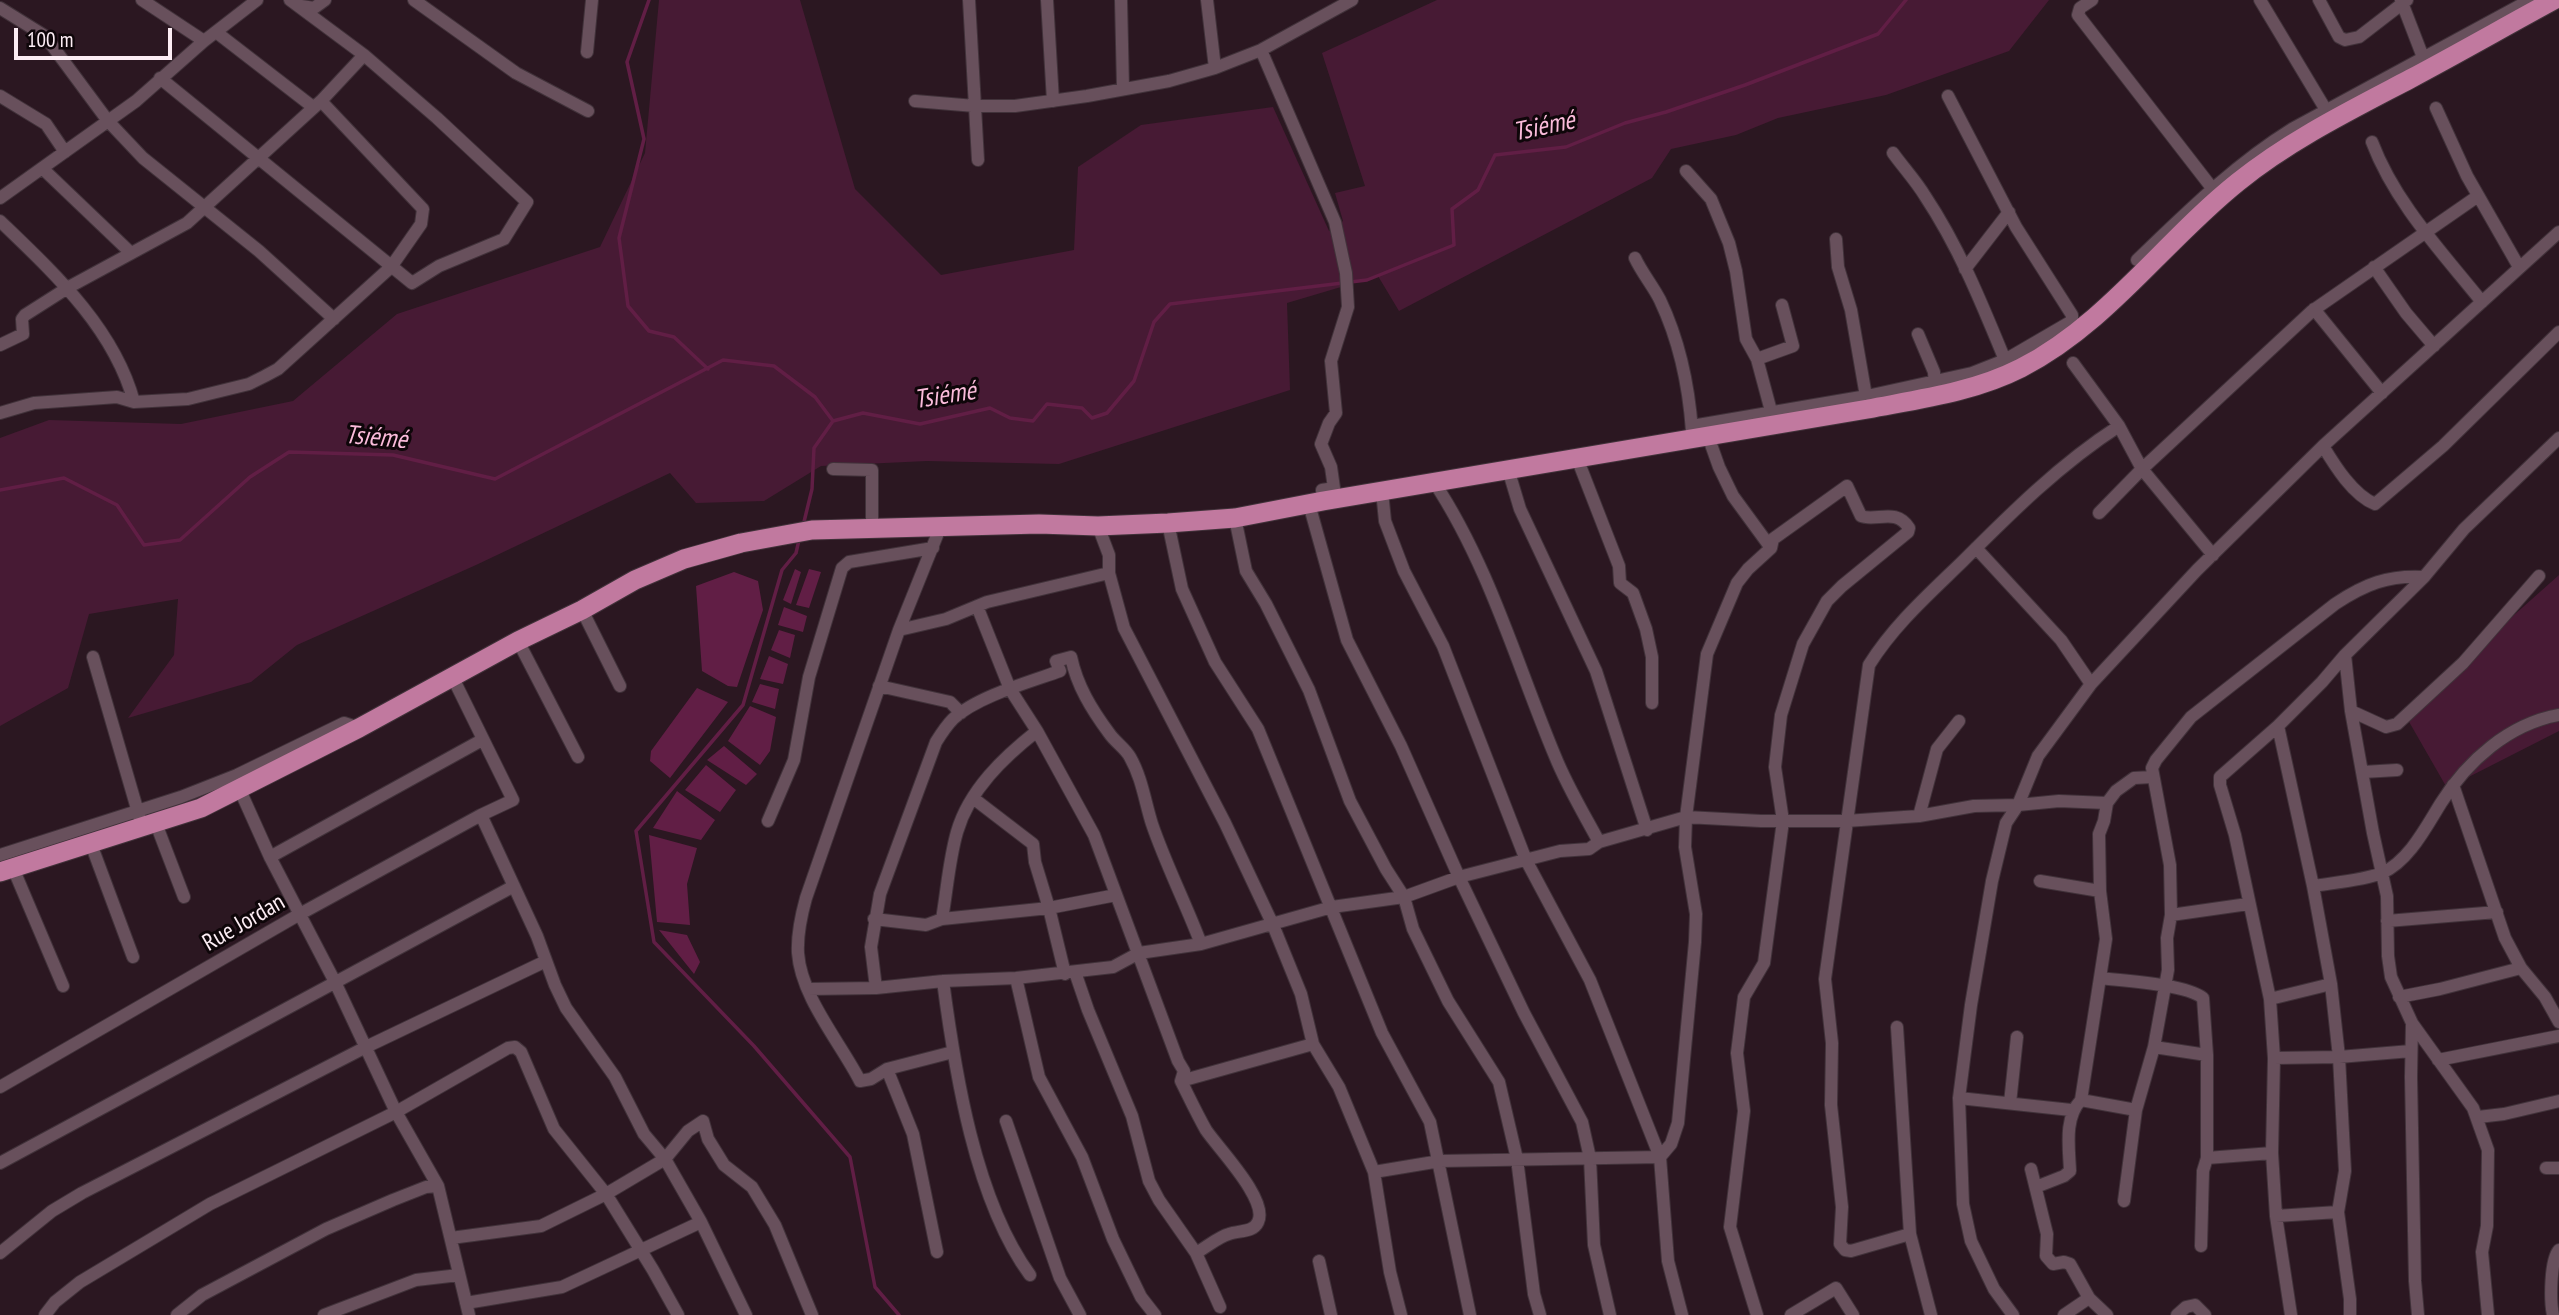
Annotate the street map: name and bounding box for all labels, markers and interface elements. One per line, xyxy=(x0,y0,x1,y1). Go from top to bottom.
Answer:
scale bar xyxy=(18,14,175,58)
text: 100 m xyxy=(27,26,73,53)
water label: Tsiémé xyxy=(1510,105,1578,149)
water label: Tsiémé xyxy=(912,376,978,416)
water label: Tsiémé xyxy=(344,420,408,456)
street label: Rue Jordan xyxy=(198,888,290,958)

